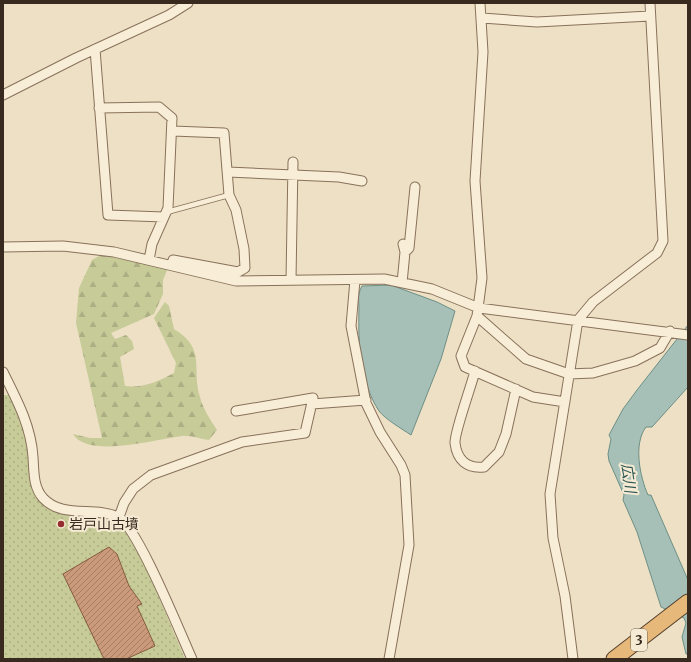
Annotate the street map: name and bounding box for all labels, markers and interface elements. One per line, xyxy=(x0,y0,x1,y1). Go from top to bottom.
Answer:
water label: 広川 xyxy=(618,462,641,496)
place label: 岩戸山古墳 xyxy=(69,515,139,533)
marker: 岩戸山古墳 xyxy=(56,519,66,529)
road number: 3 xyxy=(631,629,647,651)

